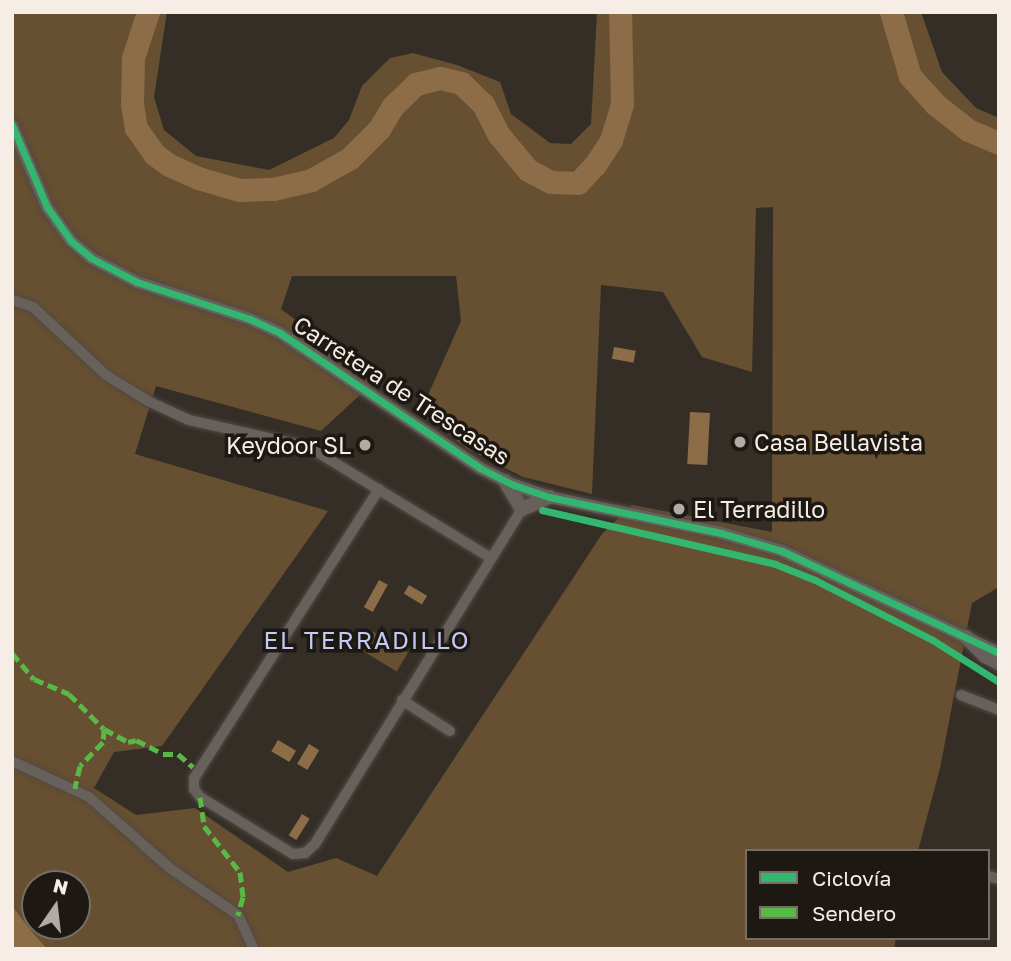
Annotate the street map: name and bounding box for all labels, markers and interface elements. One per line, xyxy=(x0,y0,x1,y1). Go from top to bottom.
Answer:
street label: Carretera de Trescasas xyxy=(289,310,515,470)
place label: Casa Bellavista xyxy=(754,428,923,456)
place label: Keydoor SL xyxy=(226,431,351,459)
marker: Casa Bellavista xyxy=(732,434,748,450)
marker: Keydoor SL xyxy=(357,437,373,453)
place label: El Terradillo xyxy=(693,495,825,523)
marker: El Terradillo xyxy=(671,501,687,517)
district label: EL TERRADILLO xyxy=(265,626,469,654)
legend xyxy=(745,849,990,940)
text: Ciclovía xyxy=(812,865,891,891)
north arrow xyxy=(21,870,91,940)
text: N xyxy=(51,873,71,899)
text: Sendero xyxy=(812,900,896,926)

